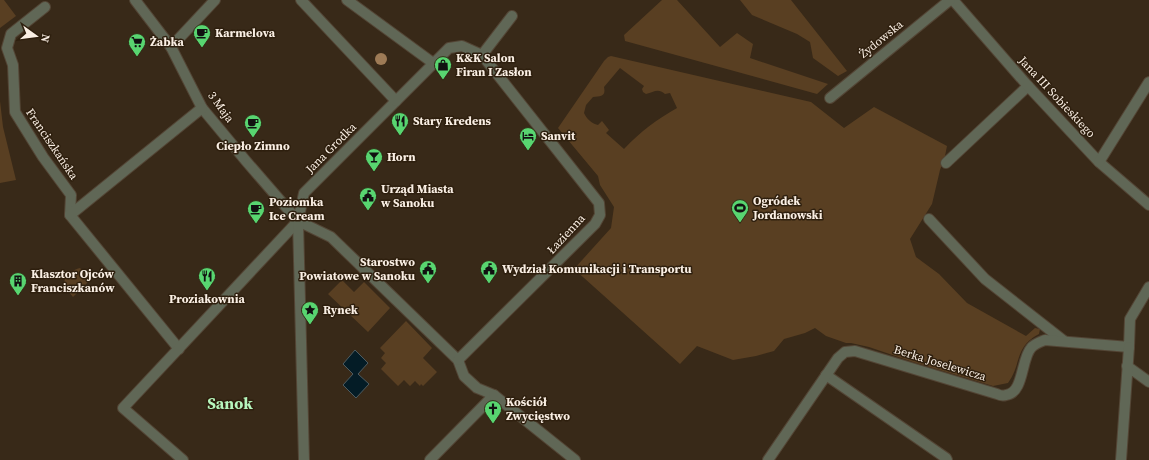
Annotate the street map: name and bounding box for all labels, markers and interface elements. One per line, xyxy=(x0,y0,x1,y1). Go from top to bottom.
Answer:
north arrow xyxy=(16,16,56,56)
street label: Żydowska xyxy=(856,16,907,62)
cafe icon: Karmelova xyxy=(192,23,212,48)
place label: Karmelova xyxy=(215,25,276,41)
supermarket icon: Żabka xyxy=(127,32,147,57)
text: N xyxy=(37,33,53,44)
place label: Żabka xyxy=(150,34,185,50)
place label: K&K Salon Firan I Zasłon xyxy=(456,50,532,80)
street label: Jana III Sobieskiego xyxy=(1014,52,1099,141)
shop icon: K&K Salon Firan I Zasłon xyxy=(433,55,453,80)
street label: 3 Maja xyxy=(204,88,238,127)
street label: Franciszkańska xyxy=(22,105,82,183)
restaurant icon: Stary Kredens xyxy=(390,111,410,136)
cafe icon: Ciepło Zimno xyxy=(243,113,263,138)
place label: Stary Kredens xyxy=(413,113,492,129)
street label: Jana Grodka xyxy=(301,119,360,178)
hotel icon: Sanvit xyxy=(518,126,538,151)
place label: Sanvit xyxy=(541,128,576,144)
place label: Ciepło Zimno xyxy=(216,138,290,154)
bar icon: Horn xyxy=(364,147,384,172)
place label: Horn xyxy=(387,149,416,165)
place label: Urząd Miasta w Sanoku xyxy=(380,181,454,211)
public building icon: Urząd Miasta w Sanoku xyxy=(358,186,378,211)
place label: Ogródek Jordanowski xyxy=(752,193,823,223)
place label: Poziomka Ice Cream xyxy=(269,194,325,224)
sports icon: Ogródek Jordanowski xyxy=(730,198,750,223)
cafe icon: Poziomka Ice Cream xyxy=(246,199,266,224)
street label: Łazienna xyxy=(543,210,589,257)
place label: Starostwo Powiatowe w Sanoku xyxy=(299,254,416,284)
public building icon: Starostwo Powiatowe w Sanoku xyxy=(418,259,438,284)
public building icon: Wydział Komunikacji i Transportu xyxy=(479,259,499,284)
place label: Wydział Komunikacji i Transportu xyxy=(502,261,692,277)
place label: Klasztor Ojców Franciszkanów xyxy=(31,266,115,296)
restaurant icon: Proziakownia xyxy=(197,266,217,291)
building icon: Klasztor Ojców Franciszkanów xyxy=(8,271,28,296)
place label: Proziakownia xyxy=(169,291,246,307)
place icon: Rynek xyxy=(300,300,320,325)
place label: Rynek xyxy=(323,302,359,318)
street label: Berka Joselewicza xyxy=(892,341,989,385)
district label: Sanok xyxy=(207,392,253,414)
place label: Kościół Zwycięstwo xyxy=(506,394,570,424)
church icon: Kościół Zwycięstwo xyxy=(483,399,503,424)

